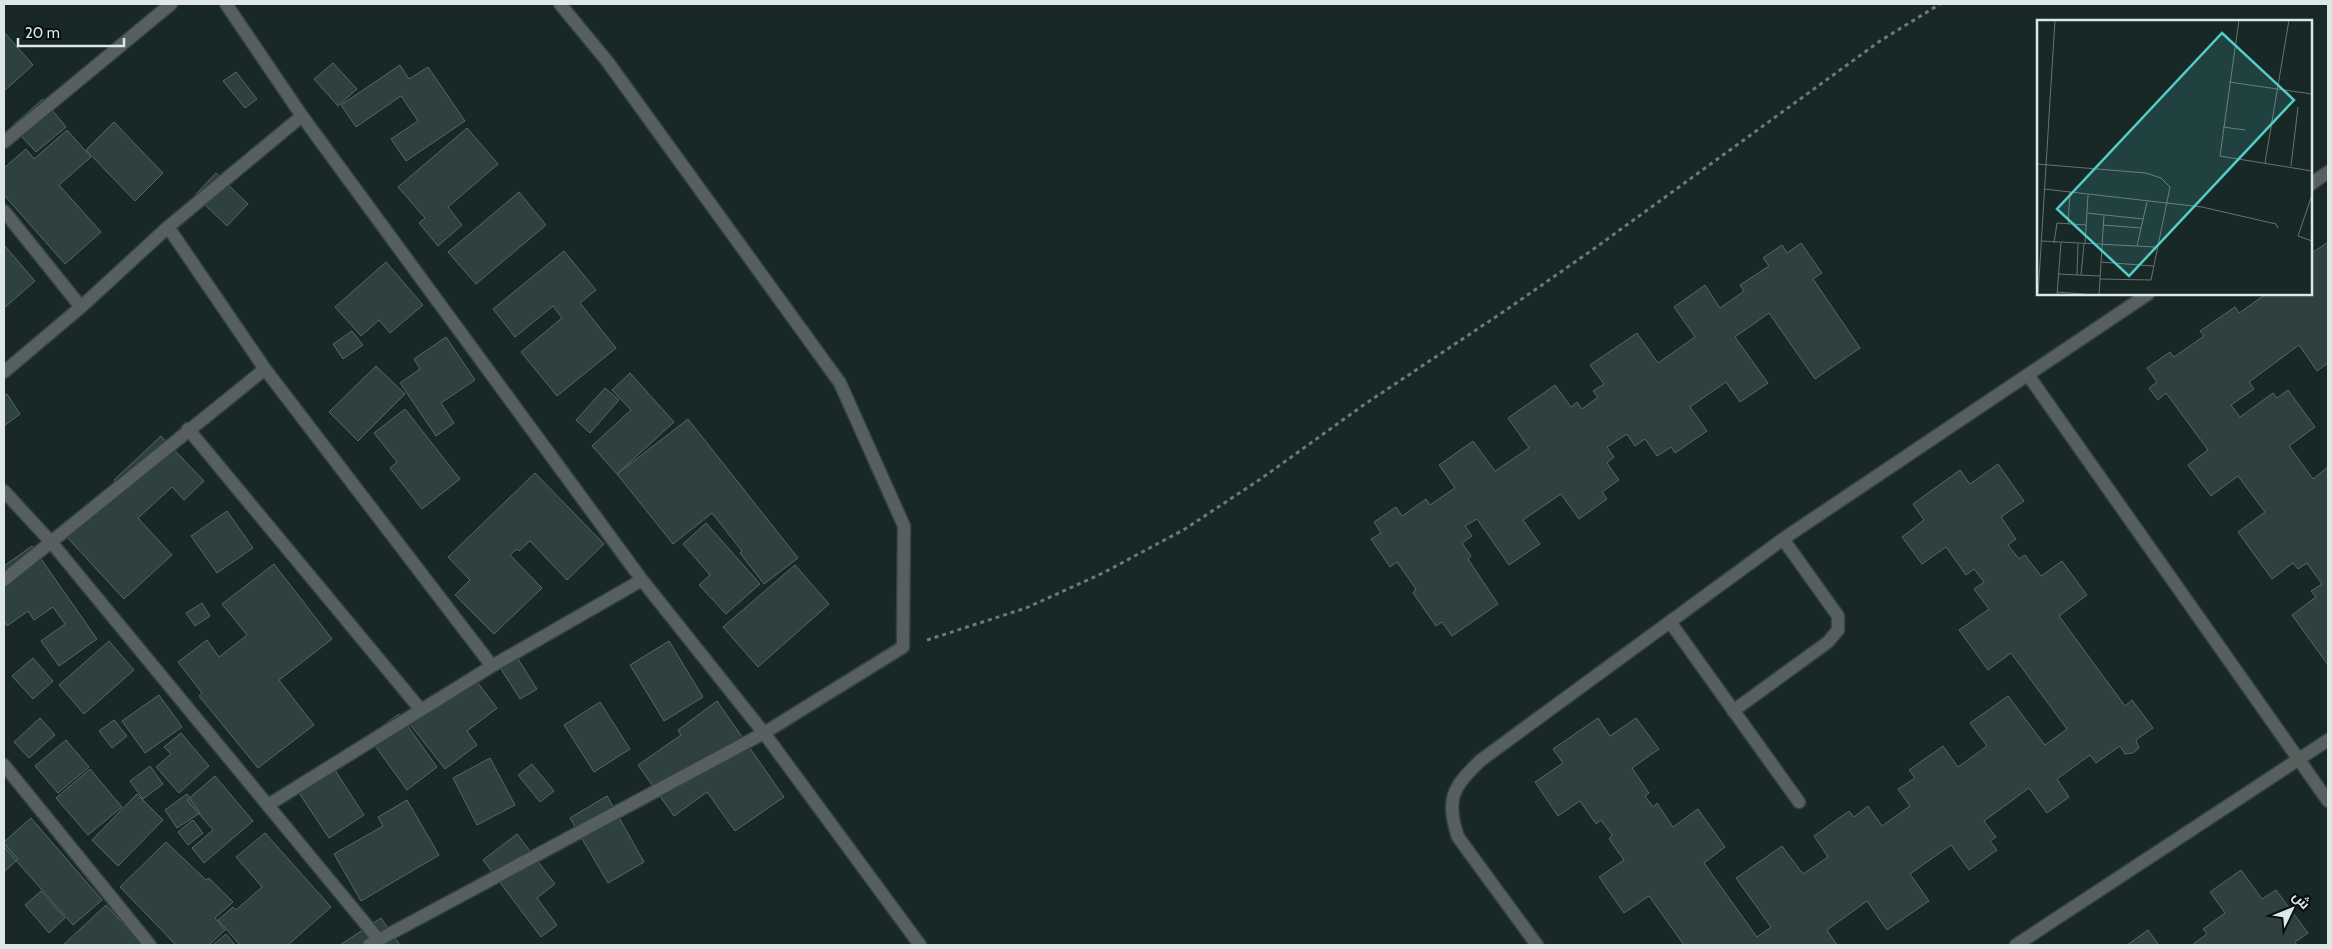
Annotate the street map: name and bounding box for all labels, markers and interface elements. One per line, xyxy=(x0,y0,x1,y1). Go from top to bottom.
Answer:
scale bar xyxy=(18,15,124,47)
inset map xyxy=(2037,20,2312,295)
text: 20 m xyxy=(25,24,60,42)
north arrow xyxy=(2267,884,2317,934)
text: ش xyxy=(2289,887,2314,913)

